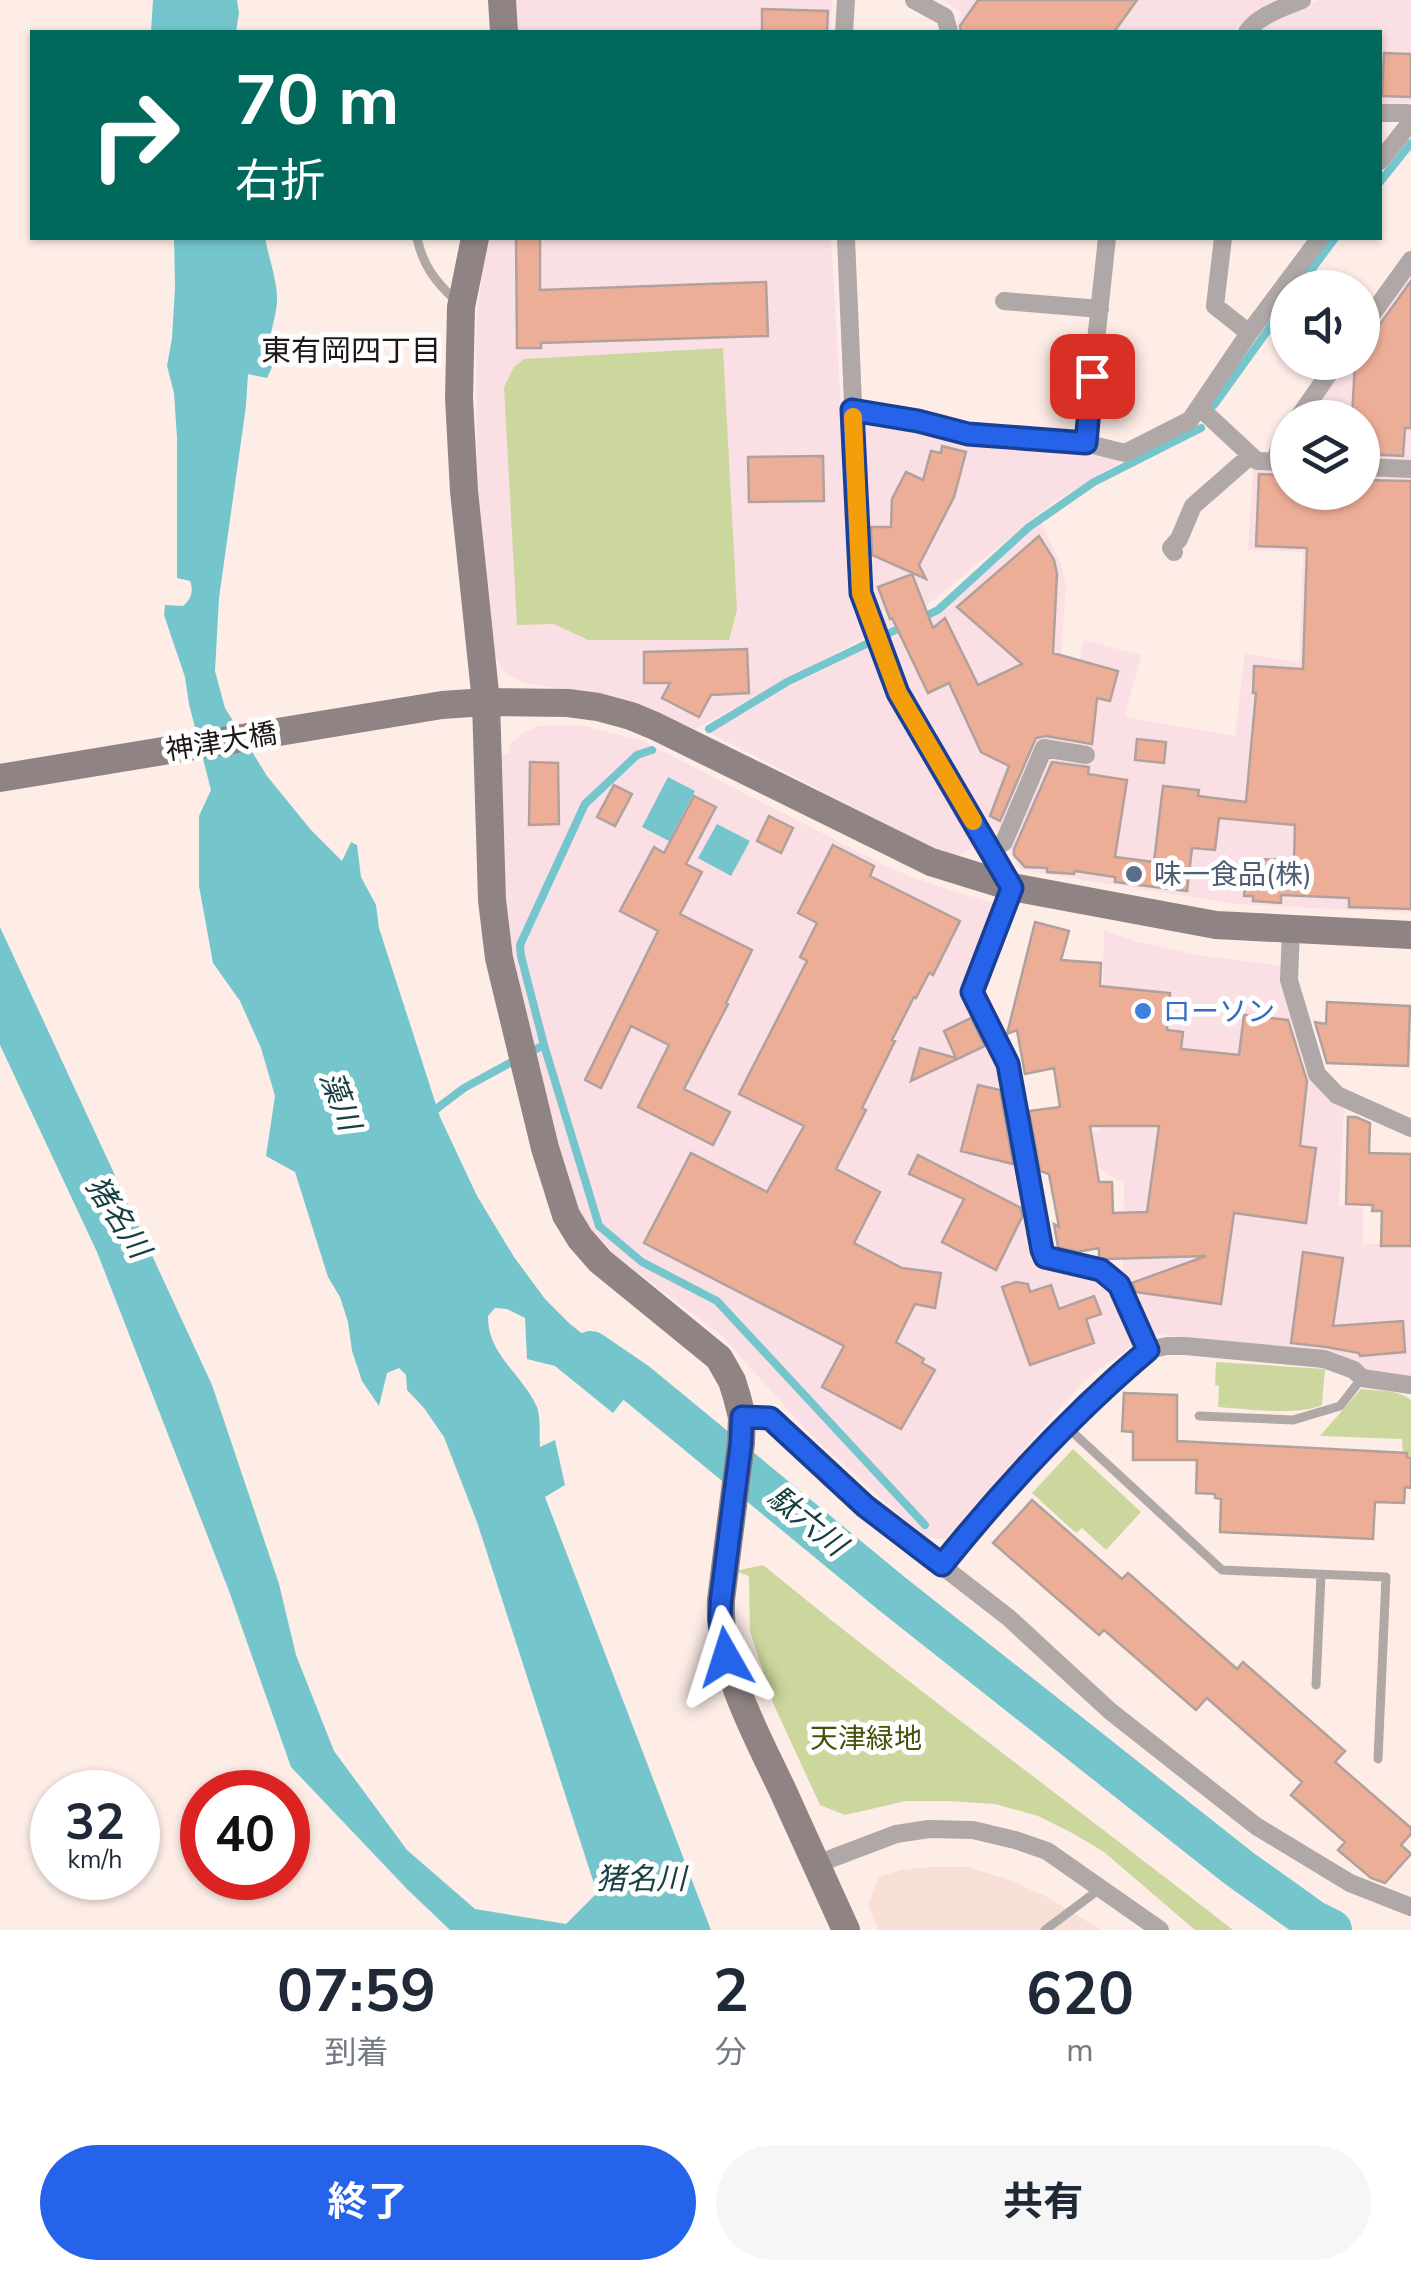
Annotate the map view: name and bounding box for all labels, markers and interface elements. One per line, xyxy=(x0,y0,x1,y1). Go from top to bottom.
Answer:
text: 70 m xyxy=(235,53,399,149)
icon: right xyxy=(70,70,200,200)
text: 右折 xyxy=(235,151,325,212)
map controls xyxy=(1270,270,1380,510)
button: sound xyxy=(1270,270,1380,380)
district label: 東有岡四丁目 xyxy=(261,331,441,372)
pin xyxy=(1050,334,1135,419)
icon: arrive xyxy=(1065,349,1120,404)
button: layers xyxy=(1270,400,1380,510)
street label: 神津大橋 xyxy=(163,714,279,770)
place label: 味一食品(株) xyxy=(1154,856,1312,894)
marker: 味一食品(株) xyxy=(1123,863,1145,885)
place label: ローソン xyxy=(1163,993,1275,1031)
marker: ローソン xyxy=(1132,1000,1154,1022)
water label: 藻川 xyxy=(310,1066,370,1139)
water label: 猪名川 xyxy=(76,1168,161,1269)
water label: 駄六川 xyxy=(759,1477,857,1568)
position arrow xyxy=(674,1605,778,1709)
park label: 天津緑地 xyxy=(810,1720,922,1758)
speed limit sign: 40 xyxy=(180,1770,310,1900)
text: 32 xyxy=(65,1788,125,1857)
text: km/h xyxy=(67,1843,123,1877)
water label: 猪名川 xyxy=(596,1859,689,1900)
text: 07:59 xyxy=(277,1950,436,2032)
text: 2 xyxy=(713,1950,749,2032)
text: 620 xyxy=(1026,1953,1134,2035)
text: m xyxy=(1066,2029,1094,2072)
text: 到着 xyxy=(324,2031,388,2074)
text: 分 xyxy=(715,2031,747,2074)
button: 終了 xyxy=(40,2145,696,2260)
button: 共有 xyxy=(716,2145,1371,2260)

